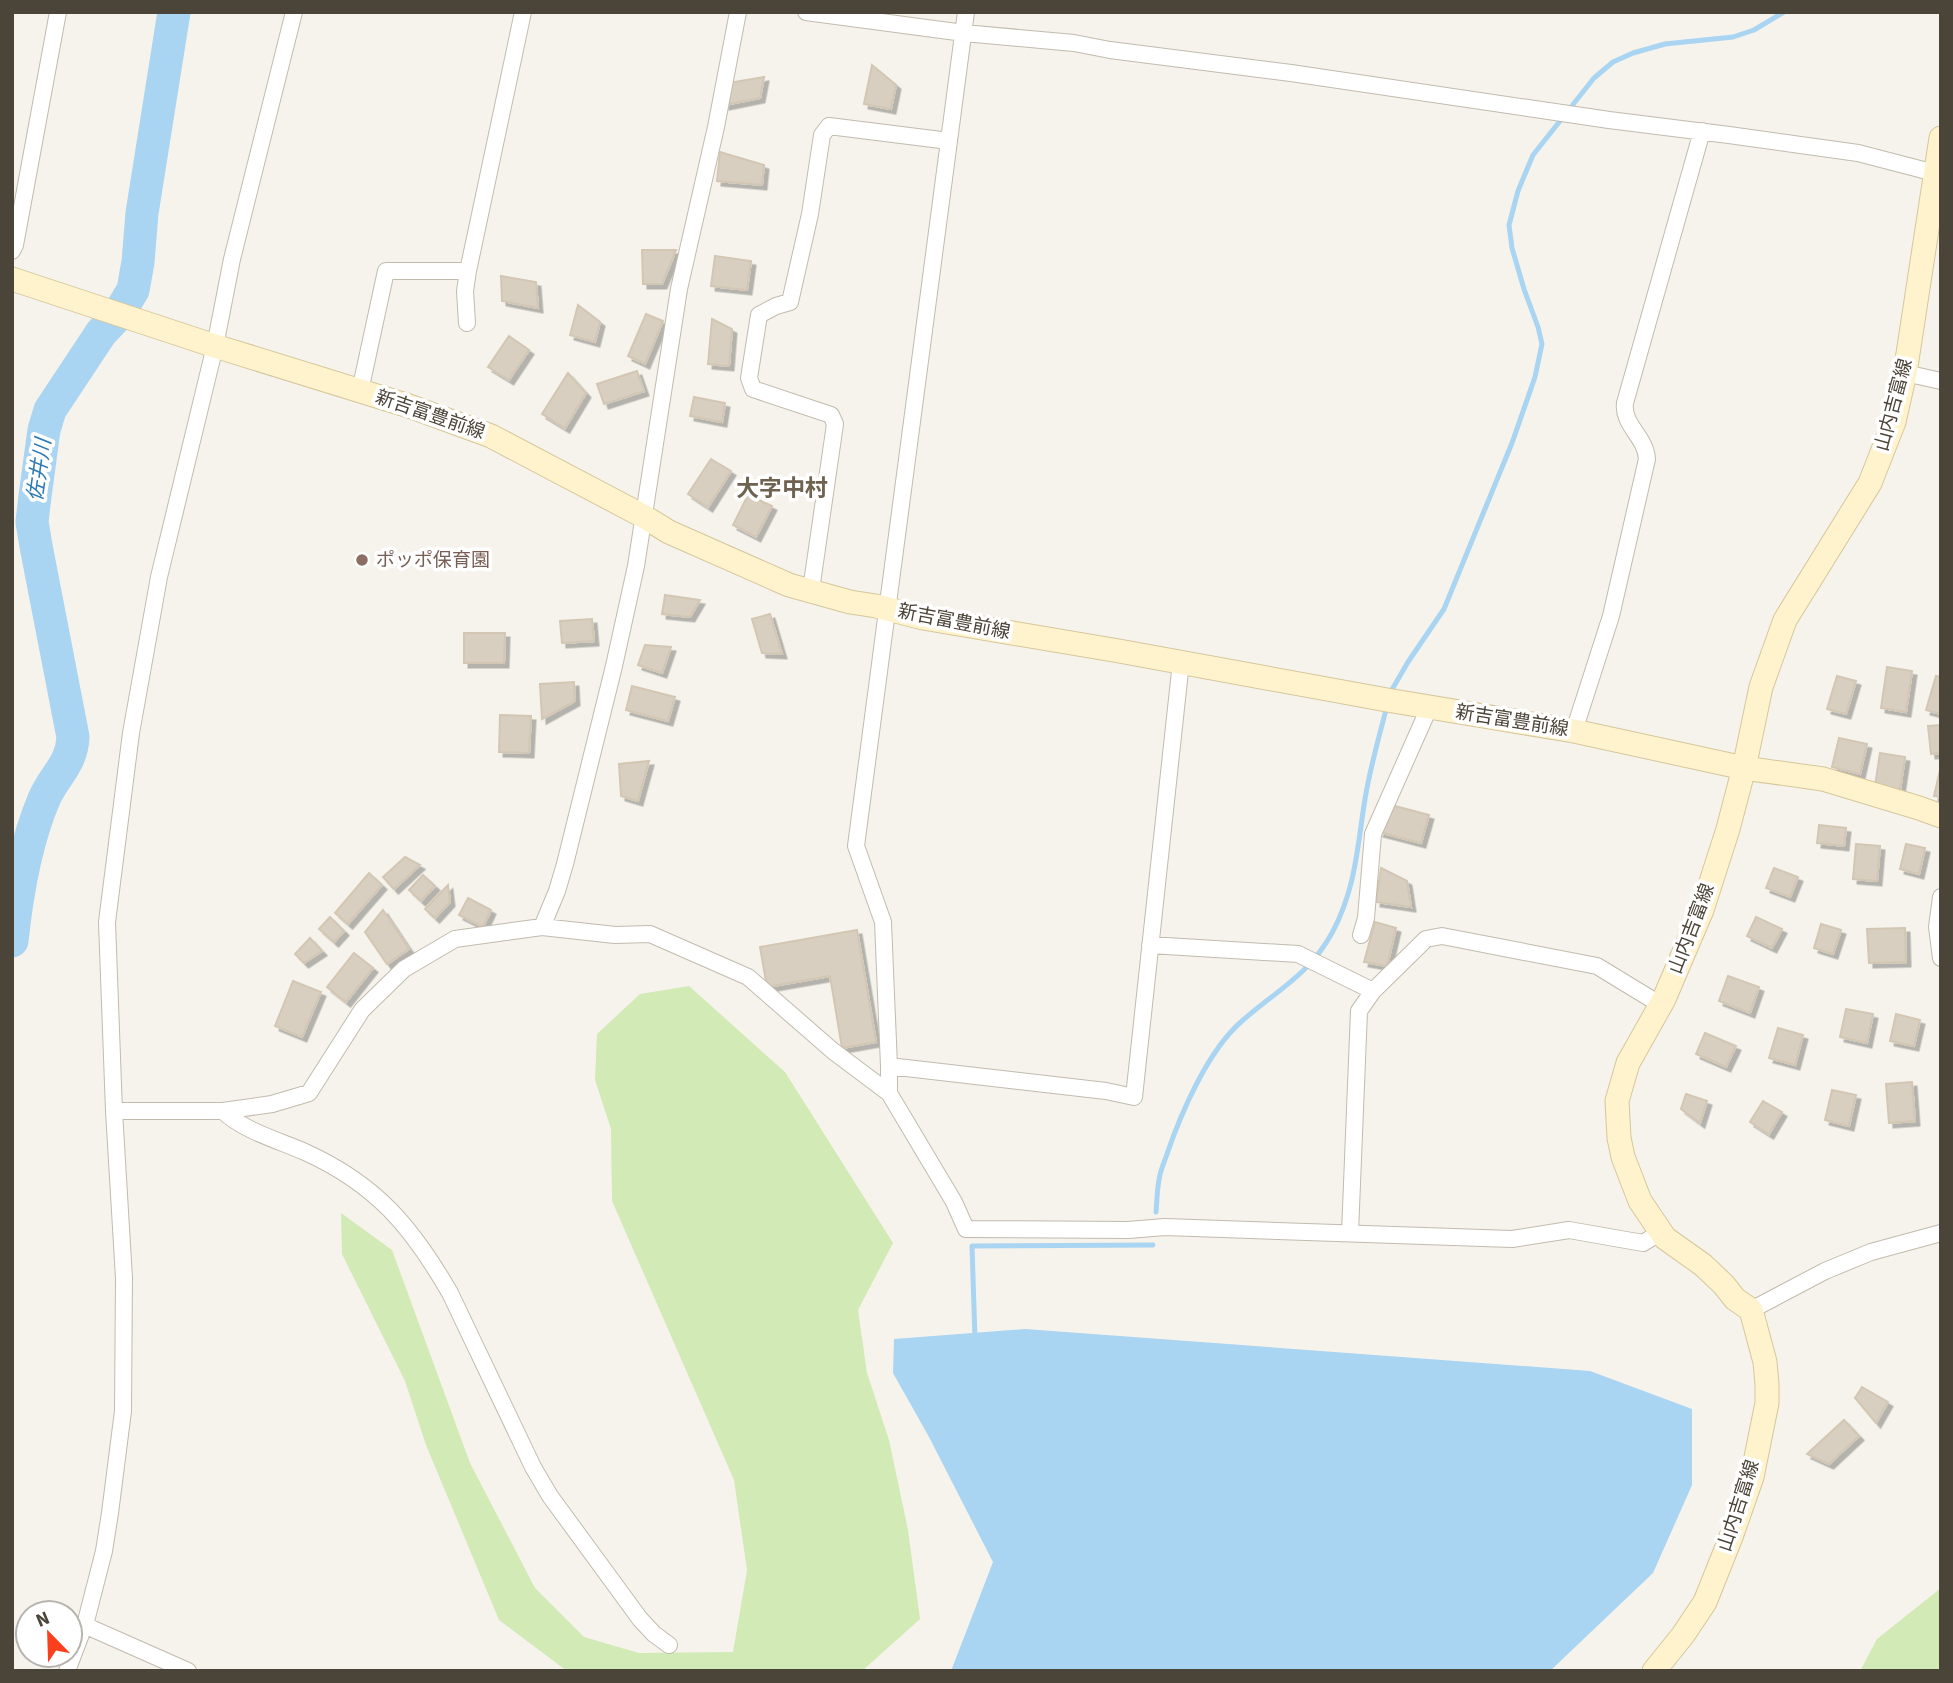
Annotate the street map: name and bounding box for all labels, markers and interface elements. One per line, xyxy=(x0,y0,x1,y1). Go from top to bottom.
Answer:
street label: 山内吉富線 xyxy=(1869,356,1919,454)
street label: 新吉富豊前線 xyxy=(372,384,488,446)
water label: 佐井川 xyxy=(20,435,59,503)
district label: 大字中村 xyxy=(736,472,828,505)
place label: ポッポ保育園 xyxy=(376,547,490,574)
marker: ポッポ保育園 xyxy=(354,552,370,568)
street label: 新吉富豊前線 xyxy=(895,598,1013,646)
street label: 新吉富豊前線 xyxy=(1454,699,1570,743)
street label: 山内吉富線 xyxy=(1662,880,1722,978)
street label: 山内吉富線 xyxy=(1711,1457,1767,1555)
north arrow xyxy=(14,1599,84,1669)
text: N xyxy=(32,1605,54,1635)

